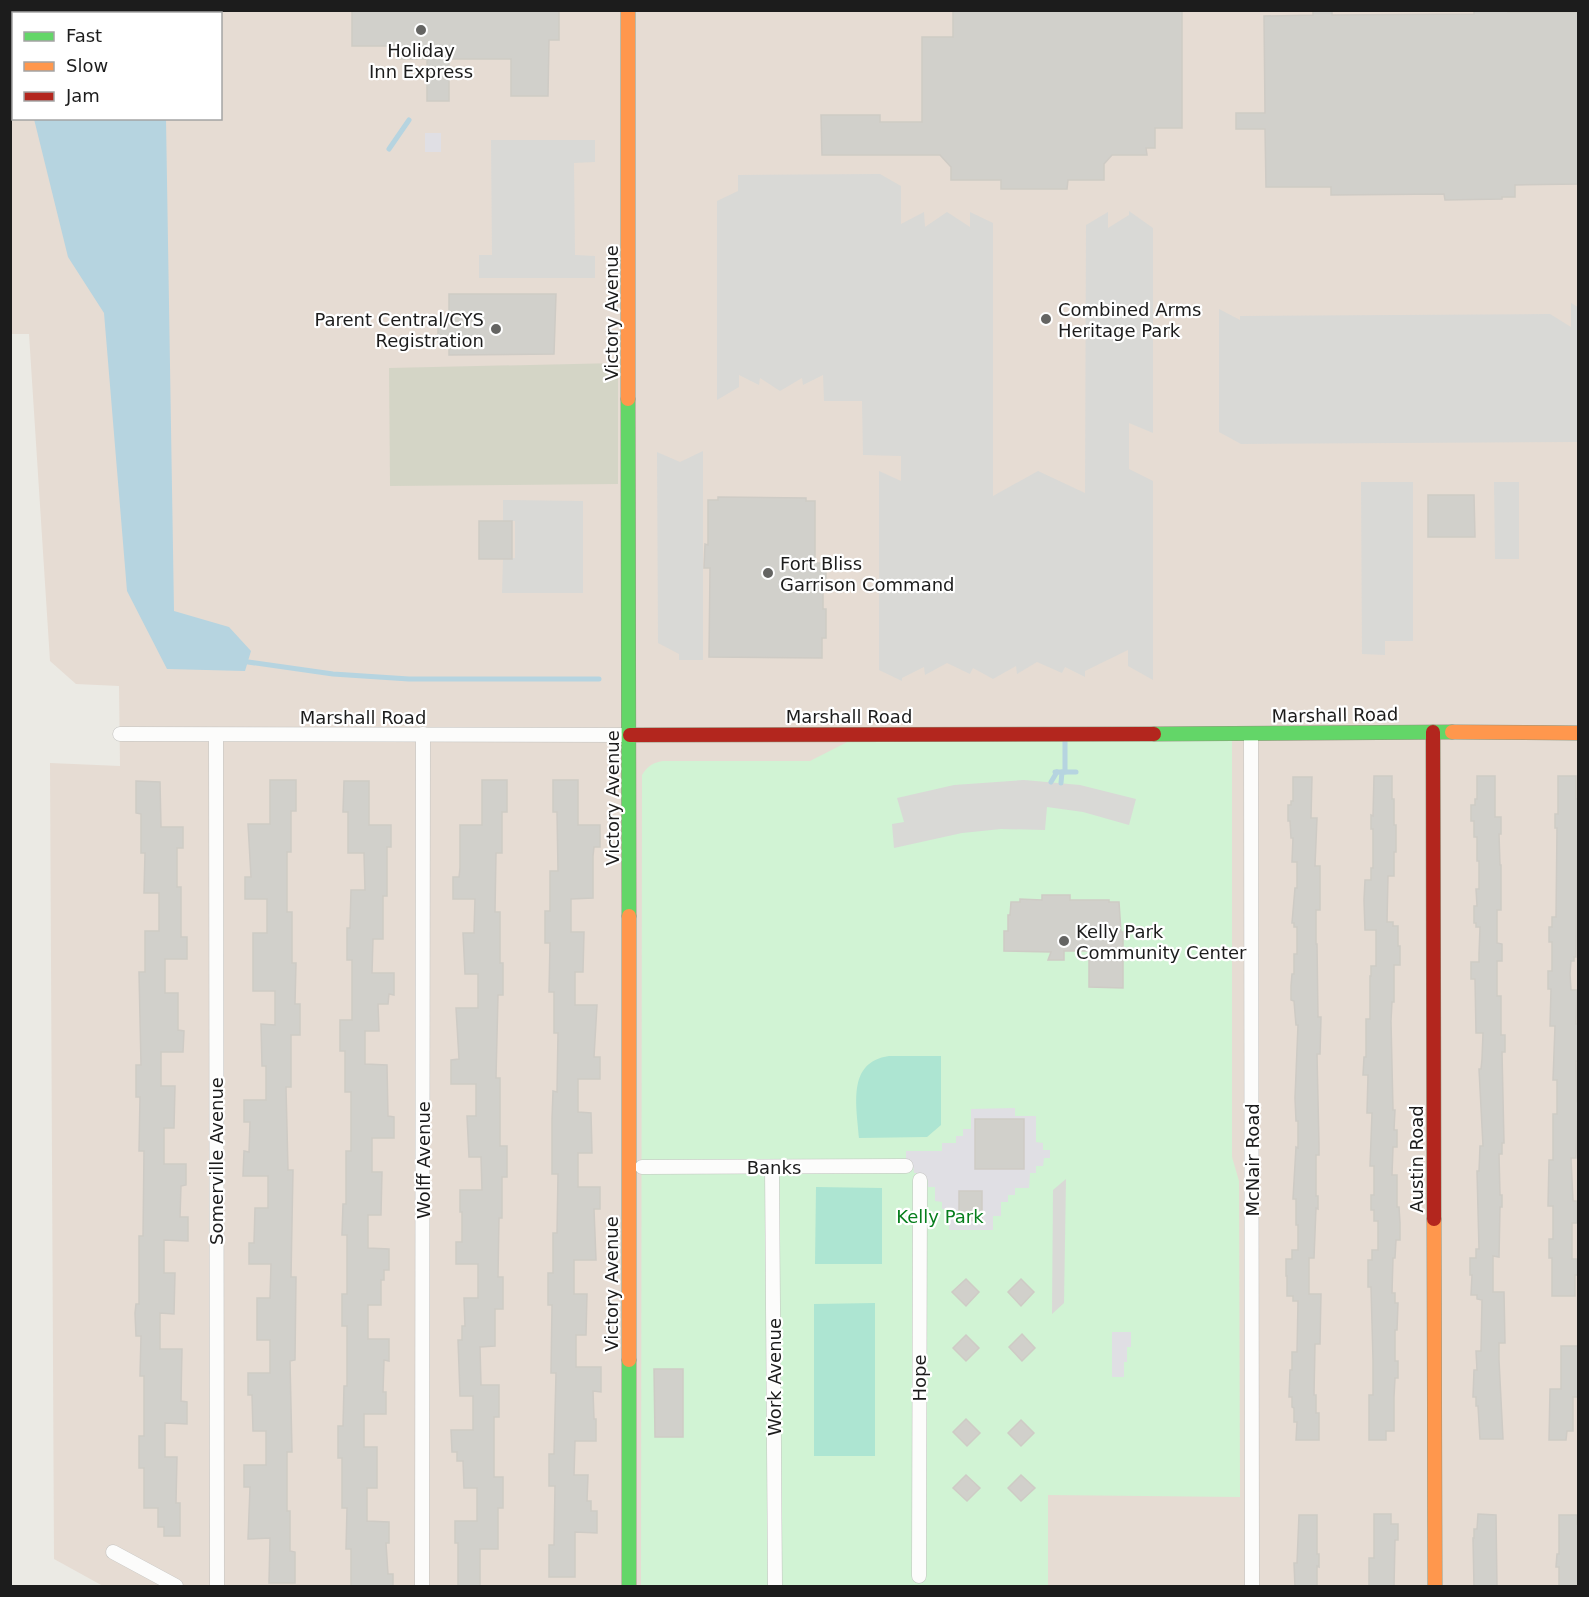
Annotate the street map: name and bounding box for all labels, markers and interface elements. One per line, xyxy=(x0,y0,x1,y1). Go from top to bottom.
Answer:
legend xyxy=(12,12,222,120)
marker: Holiday Inn Express xyxy=(414,23,428,37)
text: Fast xyxy=(66,25,102,46)
place label: Holiday Inn Express xyxy=(369,40,473,82)
text: Slow xyxy=(66,55,108,76)
text: Jam xyxy=(65,85,100,106)
street label: Victory Avenue xyxy=(601,245,622,381)
place label: Combined Arms Heritage Park xyxy=(1058,299,1201,341)
place label: Parent Central/CYS Registration xyxy=(314,309,484,351)
marker: Combined Arms Heritage Park xyxy=(1039,312,1053,326)
marker: Parent Central/CYS Registration xyxy=(489,322,503,336)
place label: Fort Bliss Garrison Command xyxy=(780,553,955,595)
marker: Fort Bliss Garrison Command xyxy=(761,566,775,580)
street label: Marshall Road xyxy=(1271,703,1399,727)
street label: Marshall Road xyxy=(786,706,912,727)
street label: Marshall Road xyxy=(300,707,426,728)
street label: Victory Avenue xyxy=(602,730,623,866)
place label: Kelly Park Community Center xyxy=(1076,921,1247,963)
marker: Kelly Park Community Center xyxy=(1057,934,1071,948)
street label: Somerville Avenue xyxy=(206,1077,227,1245)
street label: Wolff Avenue xyxy=(413,1101,434,1219)
street label: McNair Road xyxy=(1242,1103,1263,1217)
street label: Austin Road xyxy=(1406,1105,1427,1213)
street label: Banks xyxy=(747,1157,801,1178)
park label: Kelly Park xyxy=(896,1206,984,1227)
street label: Victory Avenue xyxy=(601,1216,622,1352)
street label: Work Avenue xyxy=(764,1318,785,1436)
street label: Hope xyxy=(909,1354,930,1402)

